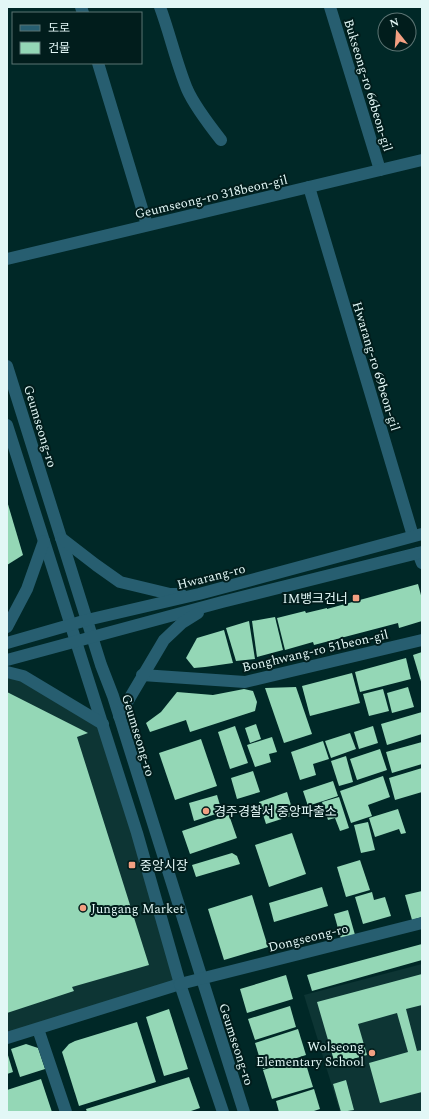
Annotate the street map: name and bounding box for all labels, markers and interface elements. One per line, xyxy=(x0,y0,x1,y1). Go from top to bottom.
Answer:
legend xyxy=(12,12,142,64)
north arrow xyxy=(377,12,417,52)
text: N xyxy=(387,13,401,32)
street label: Bukseong-ro 66beon-gil xyxy=(338,17,398,154)
text: 도로 xyxy=(48,19,70,38)
text: 건물 xyxy=(48,39,70,58)
street label: Geumseong-ro 318beon-gil xyxy=(133,170,290,224)
street label: Hwarang-ro 69beon-gil xyxy=(347,299,405,434)
street label: Geumseong-ro xyxy=(18,383,62,470)
street label: Hwarang-ro xyxy=(175,559,248,595)
place label: IM뱅크건너 xyxy=(283,589,348,609)
marker: IM뱅크건너 xyxy=(351,593,361,603)
street label: Bonghwang-ro 51beon-gil xyxy=(240,624,391,678)
street label: Geumseong-ro xyxy=(116,692,160,779)
place label: 경주경찰서 중앙파출소 xyxy=(214,802,337,822)
marker: 경주경찰서 중앙파출소 xyxy=(201,806,211,816)
place label: 중앙시장 xyxy=(140,856,188,876)
marker: 중앙시장 xyxy=(127,860,137,870)
place label: Jungang Market xyxy=(91,899,184,919)
marker: Jungang Market xyxy=(78,903,88,913)
street label: Dongseong-ro xyxy=(266,918,350,958)
street label: Geumseong-ro xyxy=(213,1001,259,1088)
place label: Wolseong Elementary School xyxy=(256,1037,364,1072)
marker: Wolseong Elementary School xyxy=(367,1048,377,1058)

